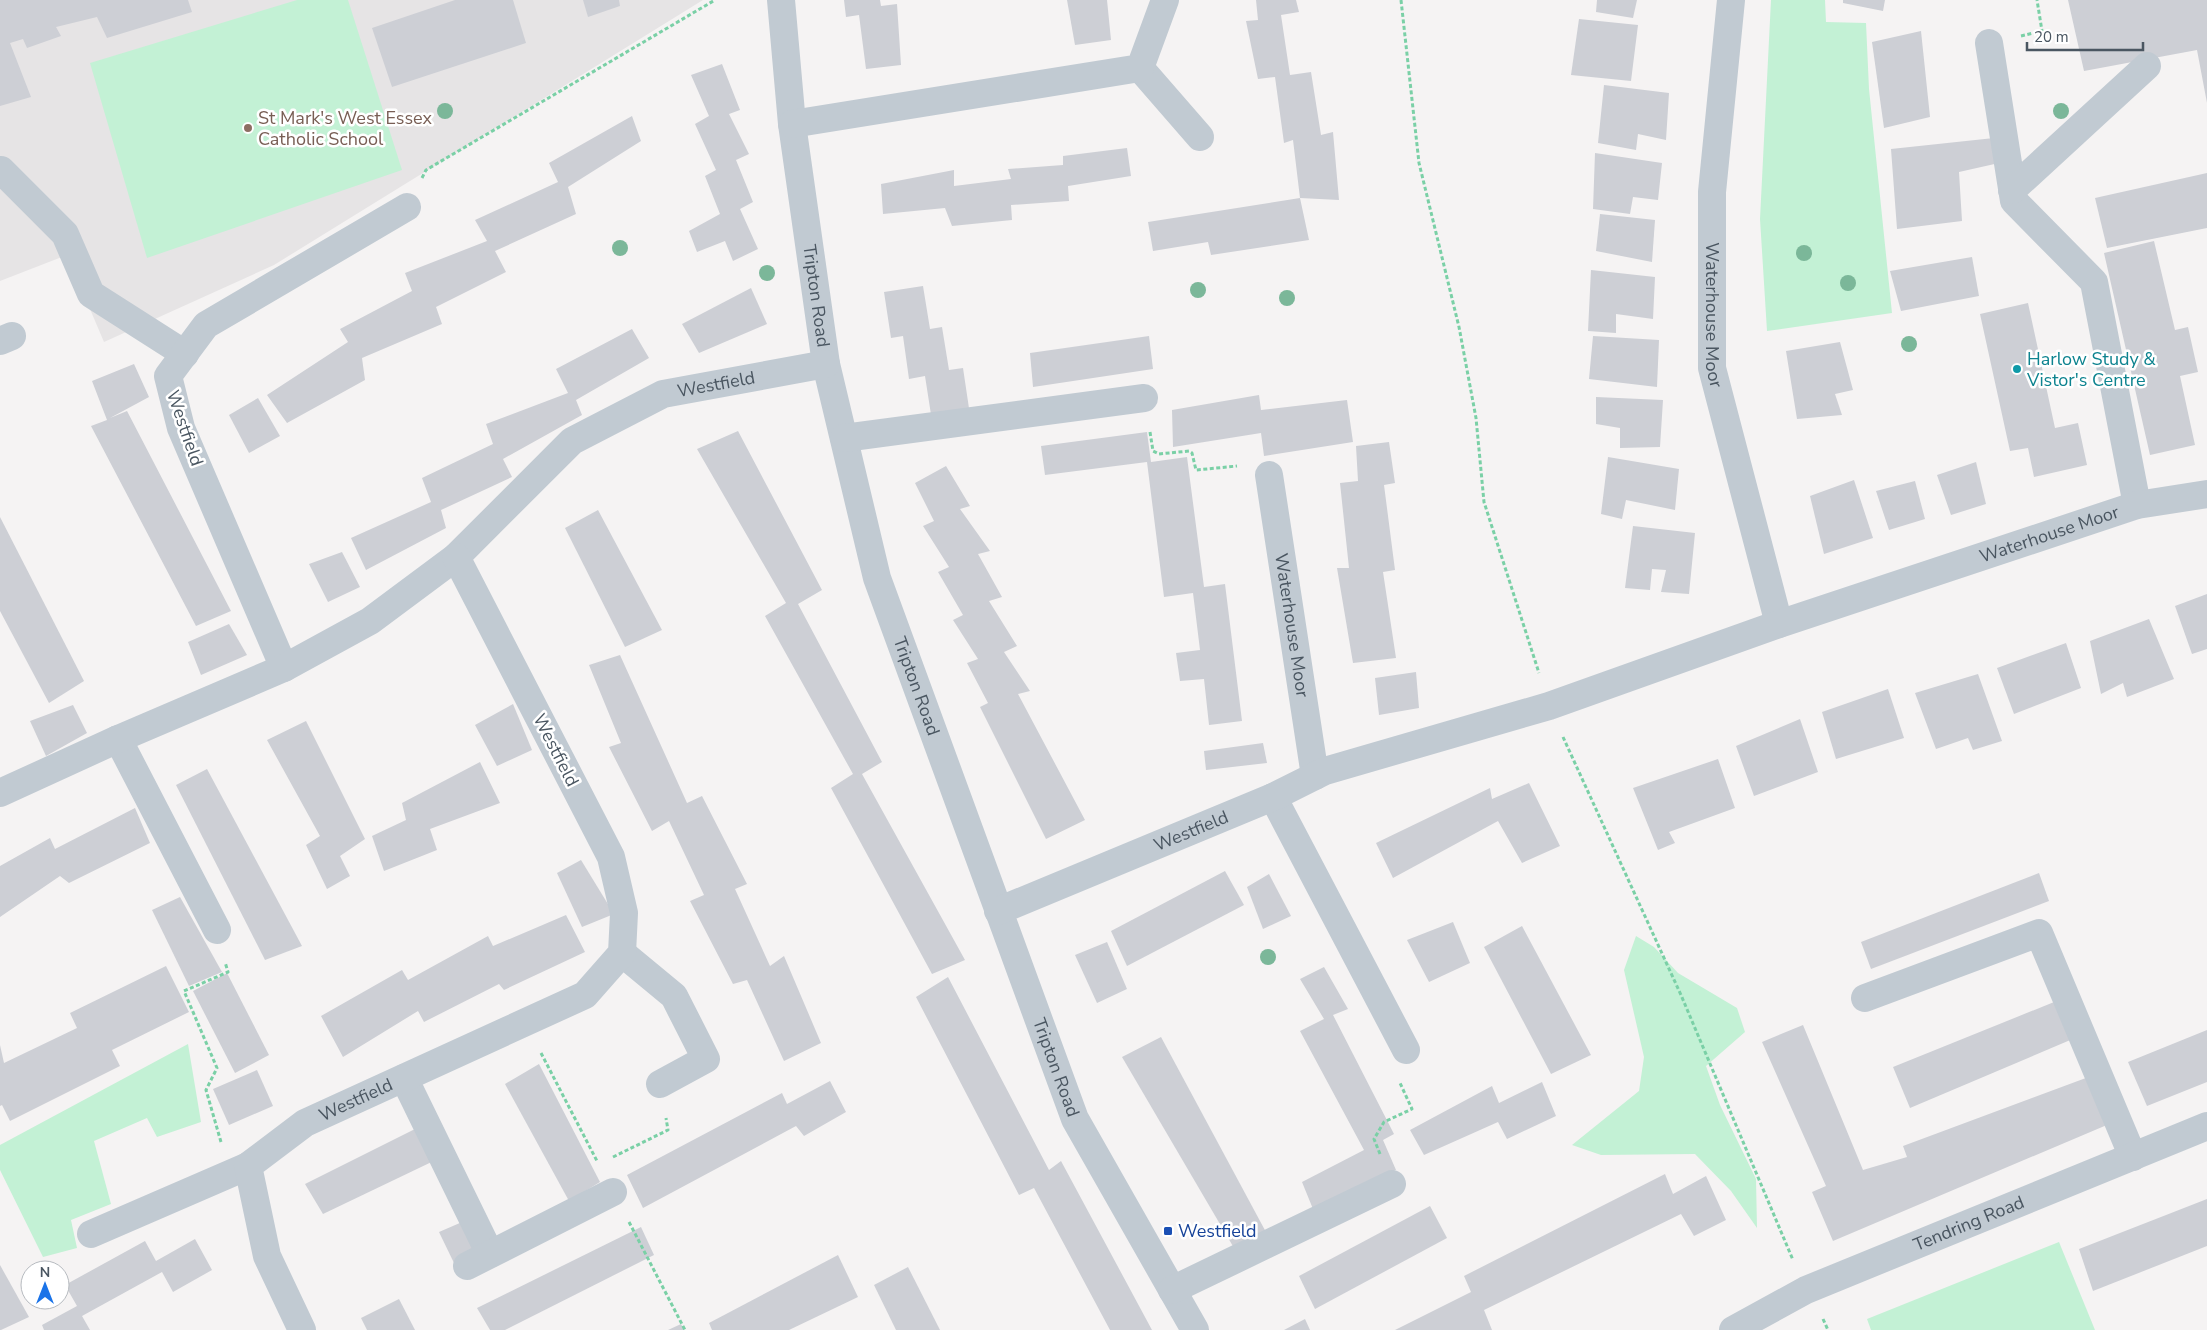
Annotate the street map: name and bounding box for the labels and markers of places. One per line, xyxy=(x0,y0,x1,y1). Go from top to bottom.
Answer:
place label: St Mark's West Essex Catholic School xyxy=(258,106,433,151)
marker: St Mark's West Essex Catholic School xyxy=(242,122,254,134)
place label: Harlow Study & Vistor's Centre xyxy=(2026,347,2156,392)
marker: Harlow Study & Vistor's Centre xyxy=(2011,363,2023,375)
place label: Westfield xyxy=(1178,1219,1257,1243)
marker: Westfield xyxy=(1162,1225,1174,1237)

